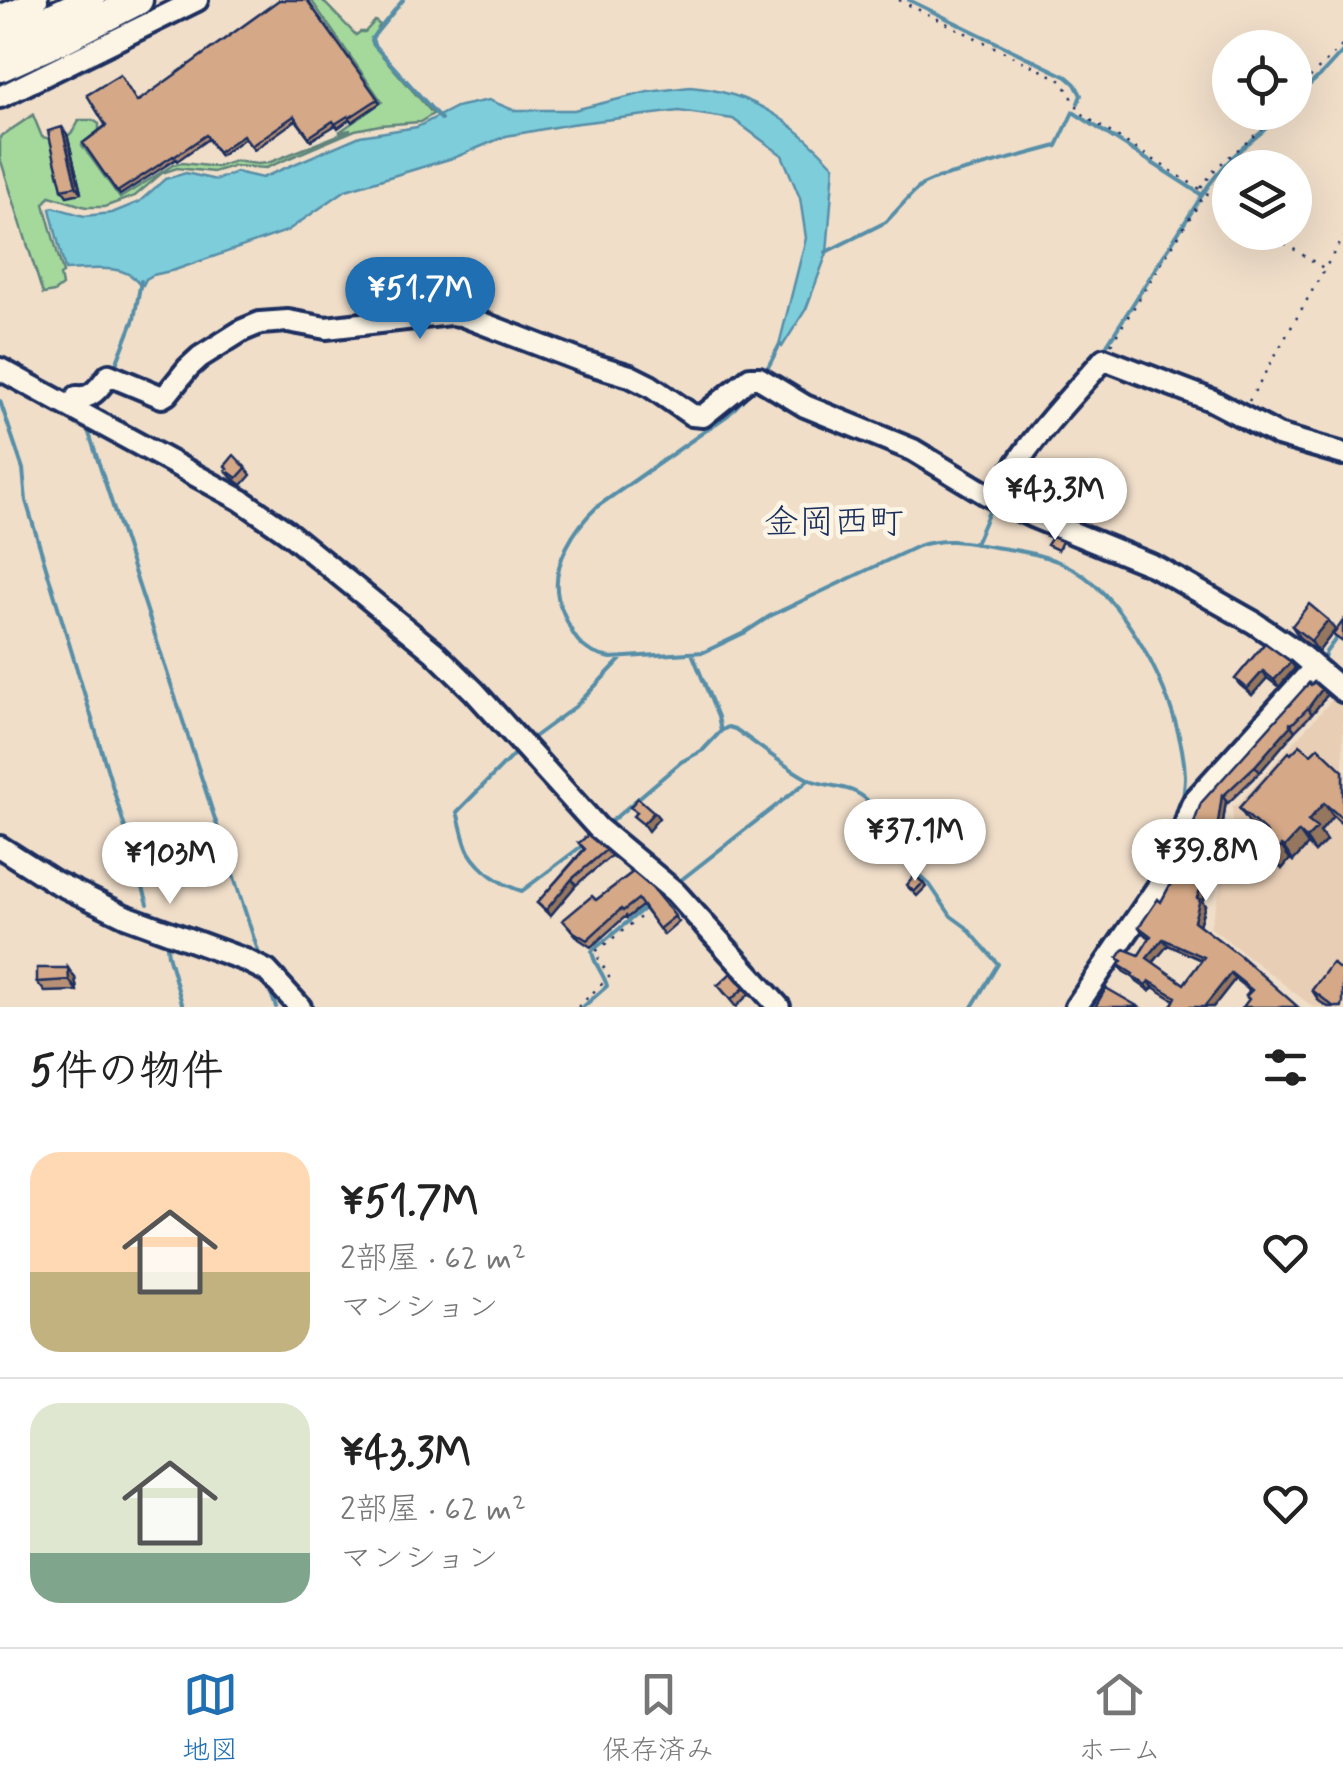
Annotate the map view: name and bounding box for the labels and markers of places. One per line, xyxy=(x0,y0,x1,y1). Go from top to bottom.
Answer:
pin: ¥51.7M xyxy=(339,257,501,342)
pin: ¥43.3M xyxy=(974,458,1136,543)
pin: ¥37.1M xyxy=(834,799,996,884)
pin: ¥39.8M xyxy=(1125,819,1287,904)
pin: ¥103M xyxy=(100,822,240,907)

